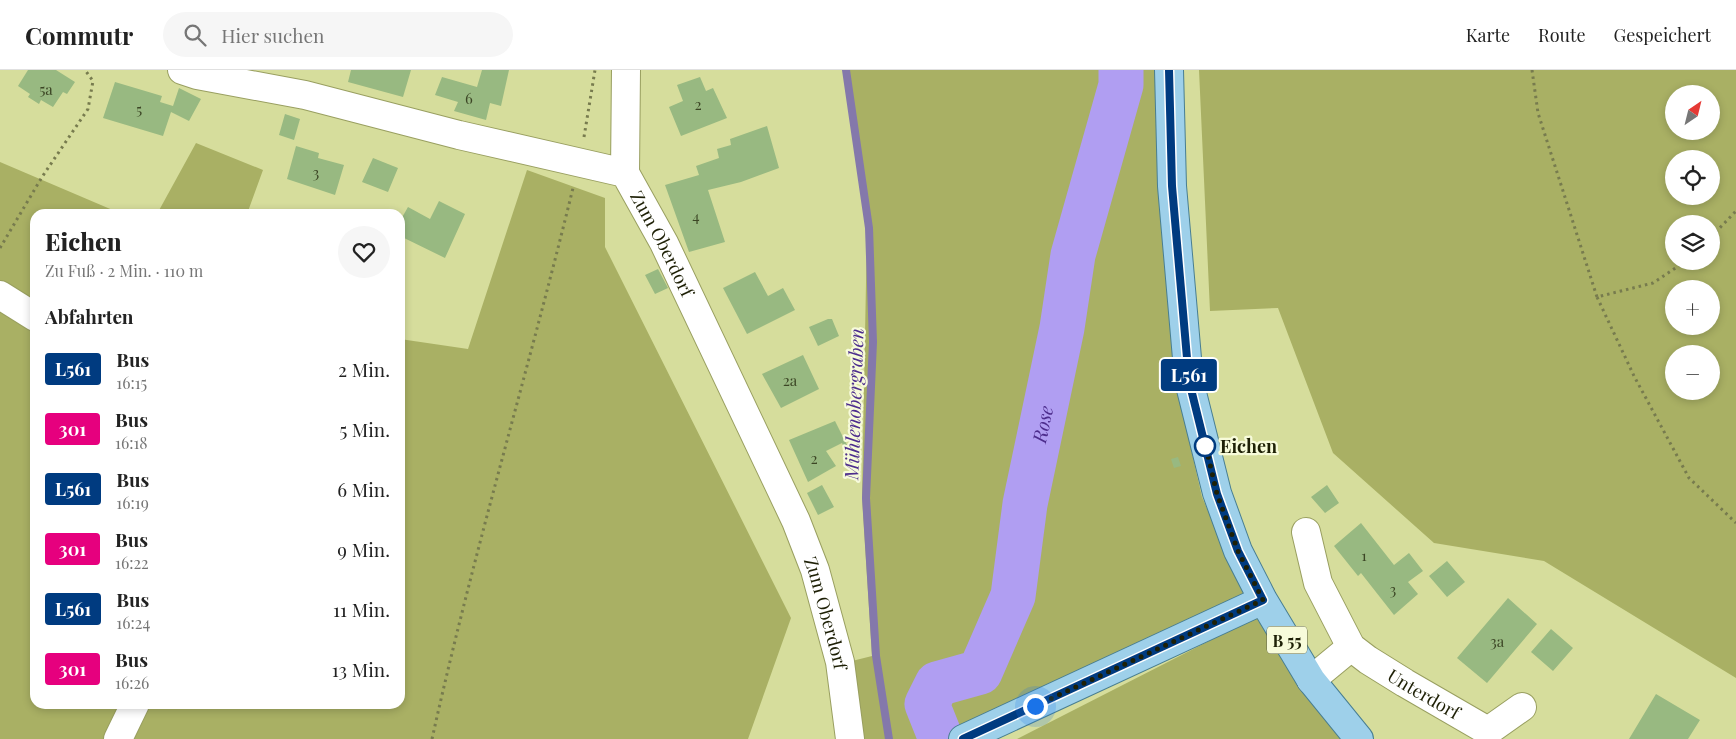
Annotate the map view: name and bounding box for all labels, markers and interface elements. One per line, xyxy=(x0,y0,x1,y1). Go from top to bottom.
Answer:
search box xyxy=(163,12,513,57)
text: Commutr xyxy=(25,19,133,51)
icon: search xyxy=(181,21,209,49)
text: Hier suchen xyxy=(221,22,324,48)
text: Karte xyxy=(1466,23,1510,47)
text: Route xyxy=(1538,23,1586,47)
text: Gespeichert xyxy=(1614,23,1711,47)
house number: 5a xyxy=(39,79,53,99)
north arrow xyxy=(1665,85,1720,140)
map controls xyxy=(1665,85,1720,400)
house number: 6 xyxy=(465,88,473,108)
house number: 2 xyxy=(694,94,702,114)
house number: 5 xyxy=(136,99,142,119)
button: locate xyxy=(1665,150,1720,205)
house number: 3 xyxy=(313,162,320,182)
street label: Zum Oberdorf xyxy=(625,186,701,302)
house number: 4 xyxy=(692,206,700,226)
button: layers xyxy=(1665,215,1720,270)
text: Eichen xyxy=(45,225,122,257)
button: heart xyxy=(338,226,390,278)
text: Zu Fuß · 2 Min. · 110 m xyxy=(45,260,203,281)
button: + xyxy=(1665,280,1720,335)
text: Abfahrten xyxy=(45,303,134,329)
water label: Mühlenobergraben xyxy=(837,328,869,481)
button: − xyxy=(1665,345,1720,400)
text: Bus xyxy=(116,346,149,372)
text: 2 Min. xyxy=(338,356,390,382)
text: L561 xyxy=(55,357,91,381)
line badge: L561 xyxy=(1154,359,1224,391)
text: L561 xyxy=(1171,363,1207,387)
house number: 2a xyxy=(783,370,798,390)
text: 16:15 xyxy=(116,372,147,393)
water label: Rose xyxy=(1025,403,1058,446)
text: Bus xyxy=(115,406,148,432)
text: 5 Min. xyxy=(339,416,390,442)
text: 301 xyxy=(59,417,86,441)
text: 16:18 xyxy=(115,432,148,453)
place label: Eichen xyxy=(1220,434,1277,458)
marker: Eichen xyxy=(1194,435,1216,457)
house number: 2 xyxy=(810,448,818,468)
text: Bus xyxy=(116,466,149,492)
text: 6 Min. xyxy=(337,476,390,502)
text: L561 xyxy=(55,477,91,501)
text: 16:19 xyxy=(116,492,149,513)
text: Bus xyxy=(115,526,148,552)
text: 9 Min. xyxy=(337,536,390,562)
text: 301 xyxy=(59,537,86,561)
house number: 1 xyxy=(1361,545,1367,565)
text: 16:22 xyxy=(115,552,149,573)
street label: Zum Oberdorf xyxy=(799,553,853,673)
house number: 3 xyxy=(1390,579,1397,599)
text: Bus xyxy=(116,586,149,612)
text: 11 Min. xyxy=(333,596,390,622)
text: L561 xyxy=(55,597,91,621)
text: 16:24 xyxy=(116,612,150,633)
road number: B 55 xyxy=(1267,626,1307,654)
house number: 3a xyxy=(1490,631,1505,651)
text: Bus xyxy=(115,646,148,672)
text: 13 Min. xyxy=(332,656,390,682)
text: 301 xyxy=(59,657,86,681)
street label: Unterdorf xyxy=(1383,663,1466,725)
text: 16:26 xyxy=(115,672,149,693)
your location xyxy=(1023,694,1048,719)

